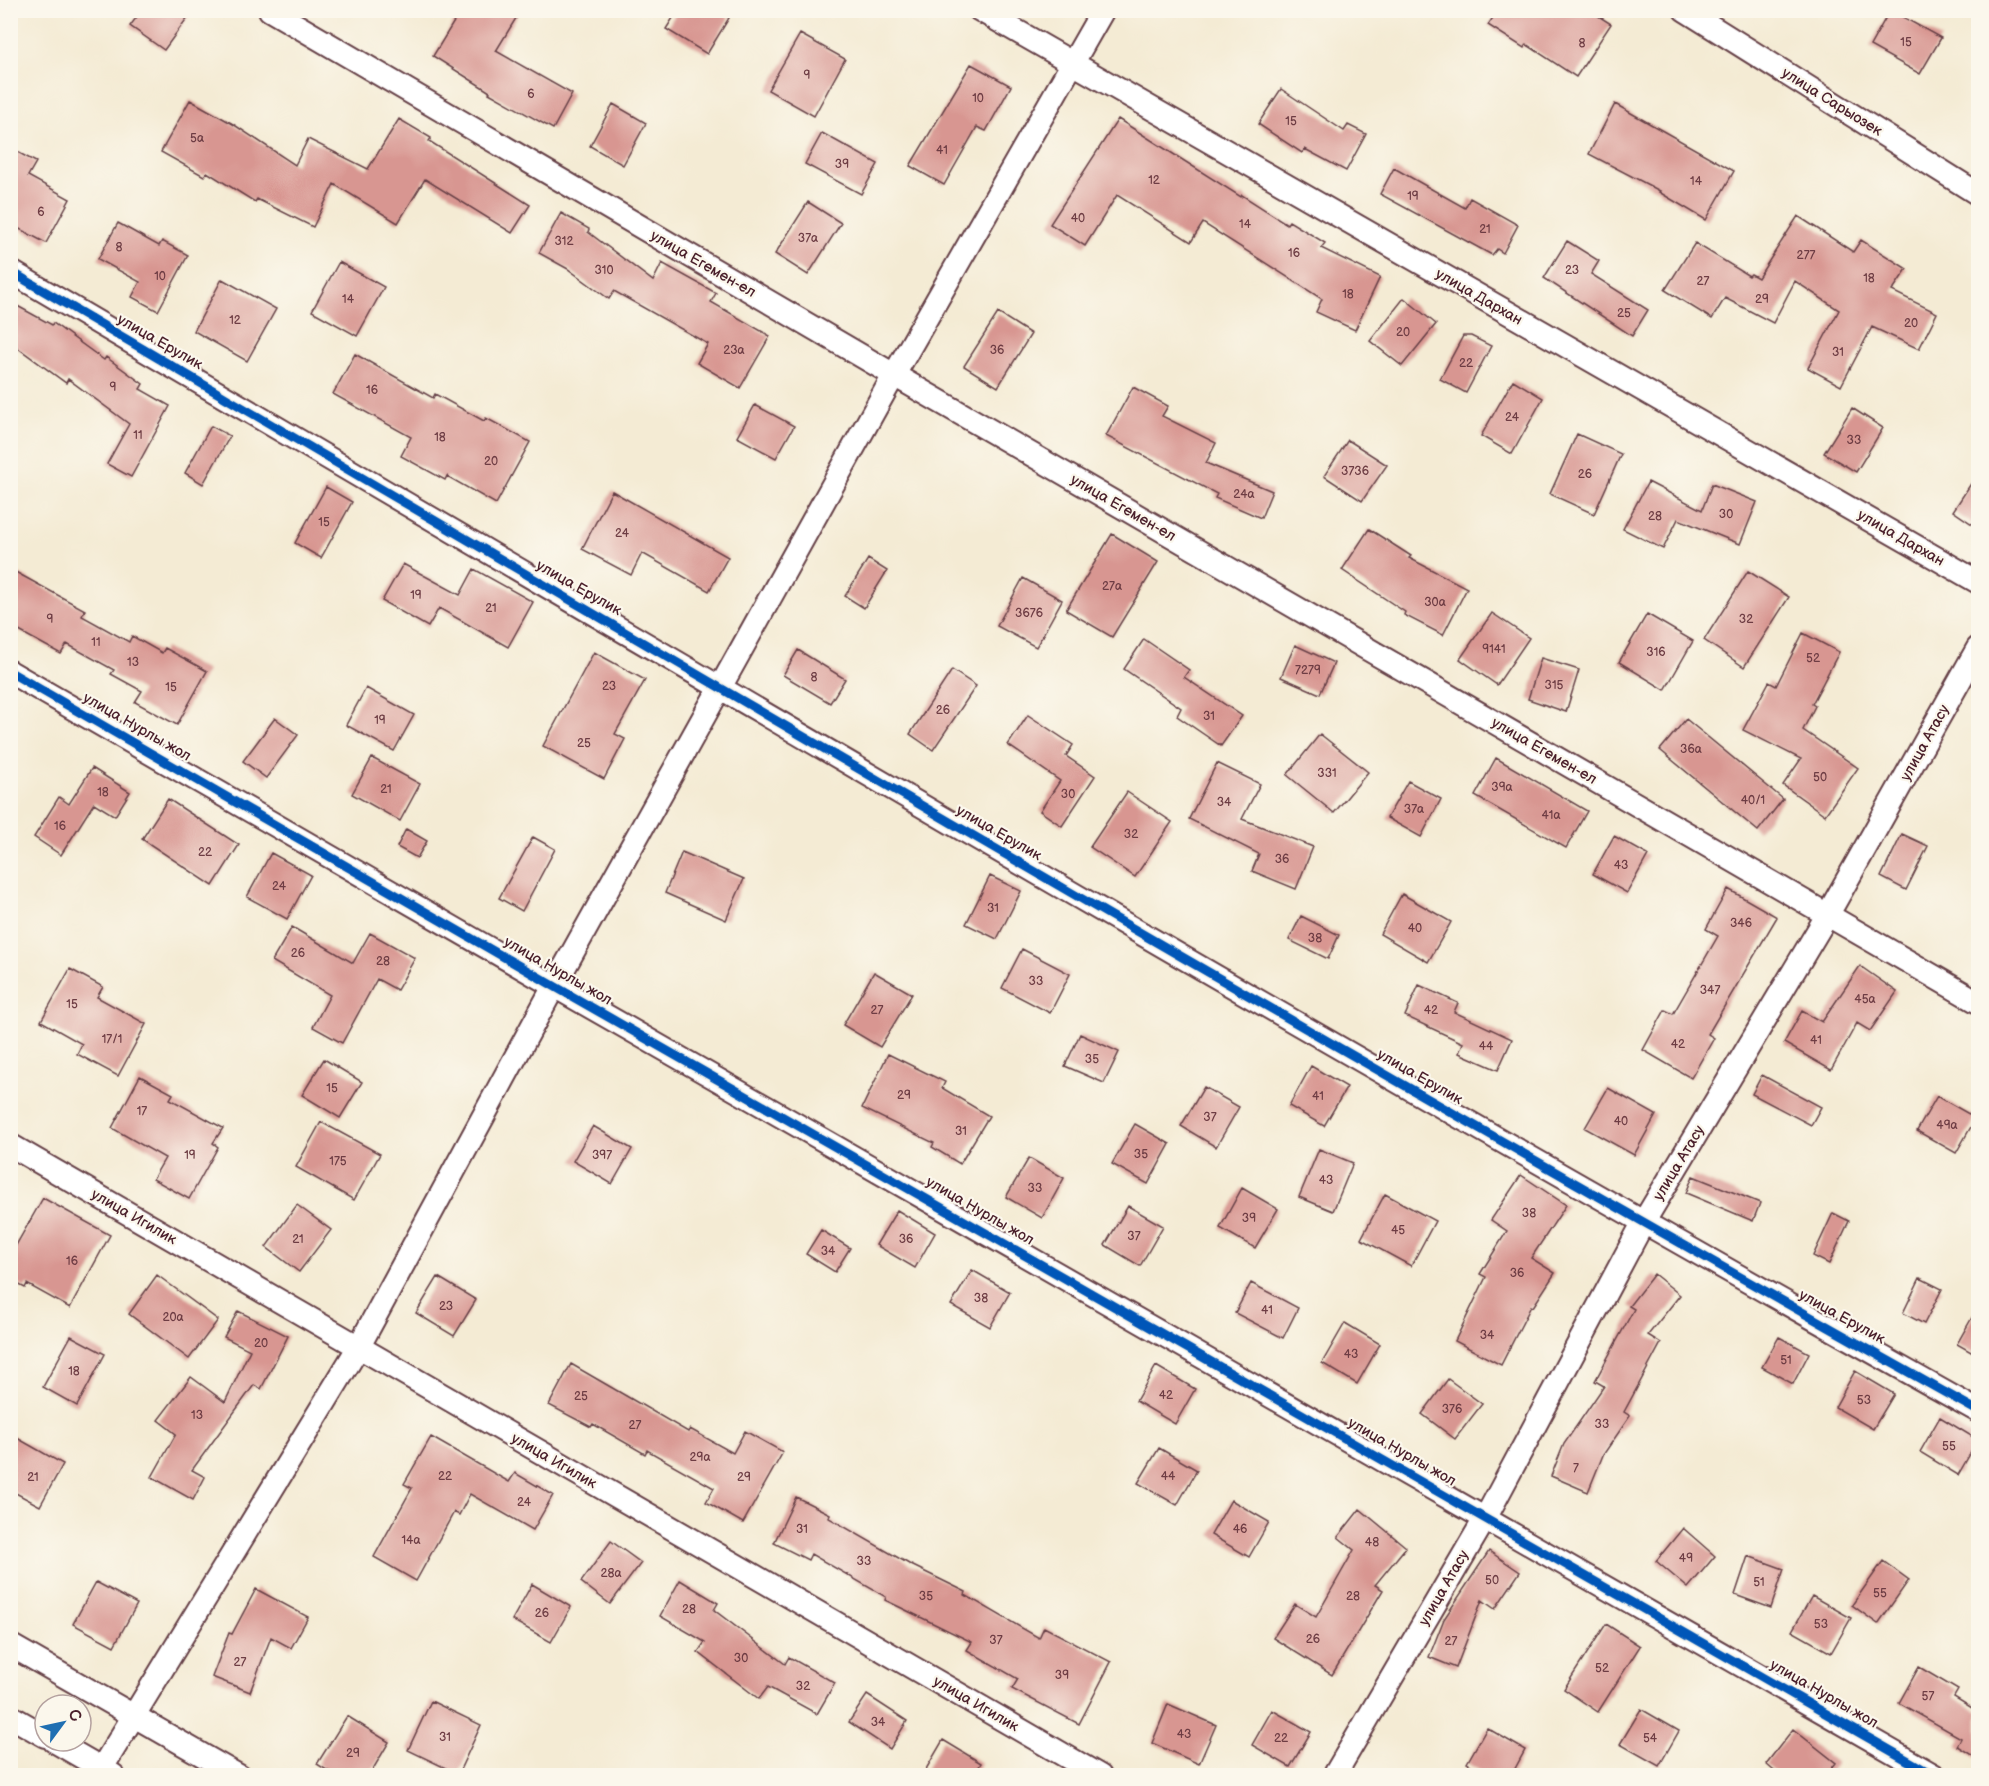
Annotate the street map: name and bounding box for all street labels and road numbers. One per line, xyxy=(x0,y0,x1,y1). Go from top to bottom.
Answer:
street label: улица Сарыозек xyxy=(1778,63,1886,141)
street label: улица Егемен-ел xyxy=(647,226,759,302)
street label: улица Дархан xyxy=(1432,264,1526,330)
street label: улица Ерулик xyxy=(114,310,206,374)
street label: улица Егемен-ел xyxy=(1067,470,1179,546)
street label: улица Дархан xyxy=(1854,505,1948,571)
street label: улица Ерулик xyxy=(533,556,625,620)
street label: улица Нурлы жол xyxy=(80,688,194,766)
street label: улица Атасу xyxy=(1896,701,1954,785)
street label: улица Егемен-ел xyxy=(1488,713,1600,789)
street label: улица Ерулик xyxy=(953,801,1045,865)
street label: улица Нурлы жол xyxy=(501,932,615,1010)
street label: улица Ерулик xyxy=(1374,1045,1466,1109)
street label: улица Атасу xyxy=(1649,1122,1709,1204)
street label: улица Нурлы жол xyxy=(923,1172,1037,1250)
street label: улица Игилик xyxy=(88,1185,180,1249)
street label: улица Ерулик xyxy=(1796,1286,1888,1348)
street label: улица Нурлы жол xyxy=(1345,1413,1459,1491)
street label: улица Игилик xyxy=(508,1429,600,1493)
street label: улица Атасу xyxy=(1415,1547,1473,1629)
street label: улица Нурлы жол xyxy=(1767,1655,1881,1733)
street label: улица Игилик xyxy=(930,1672,1022,1736)

